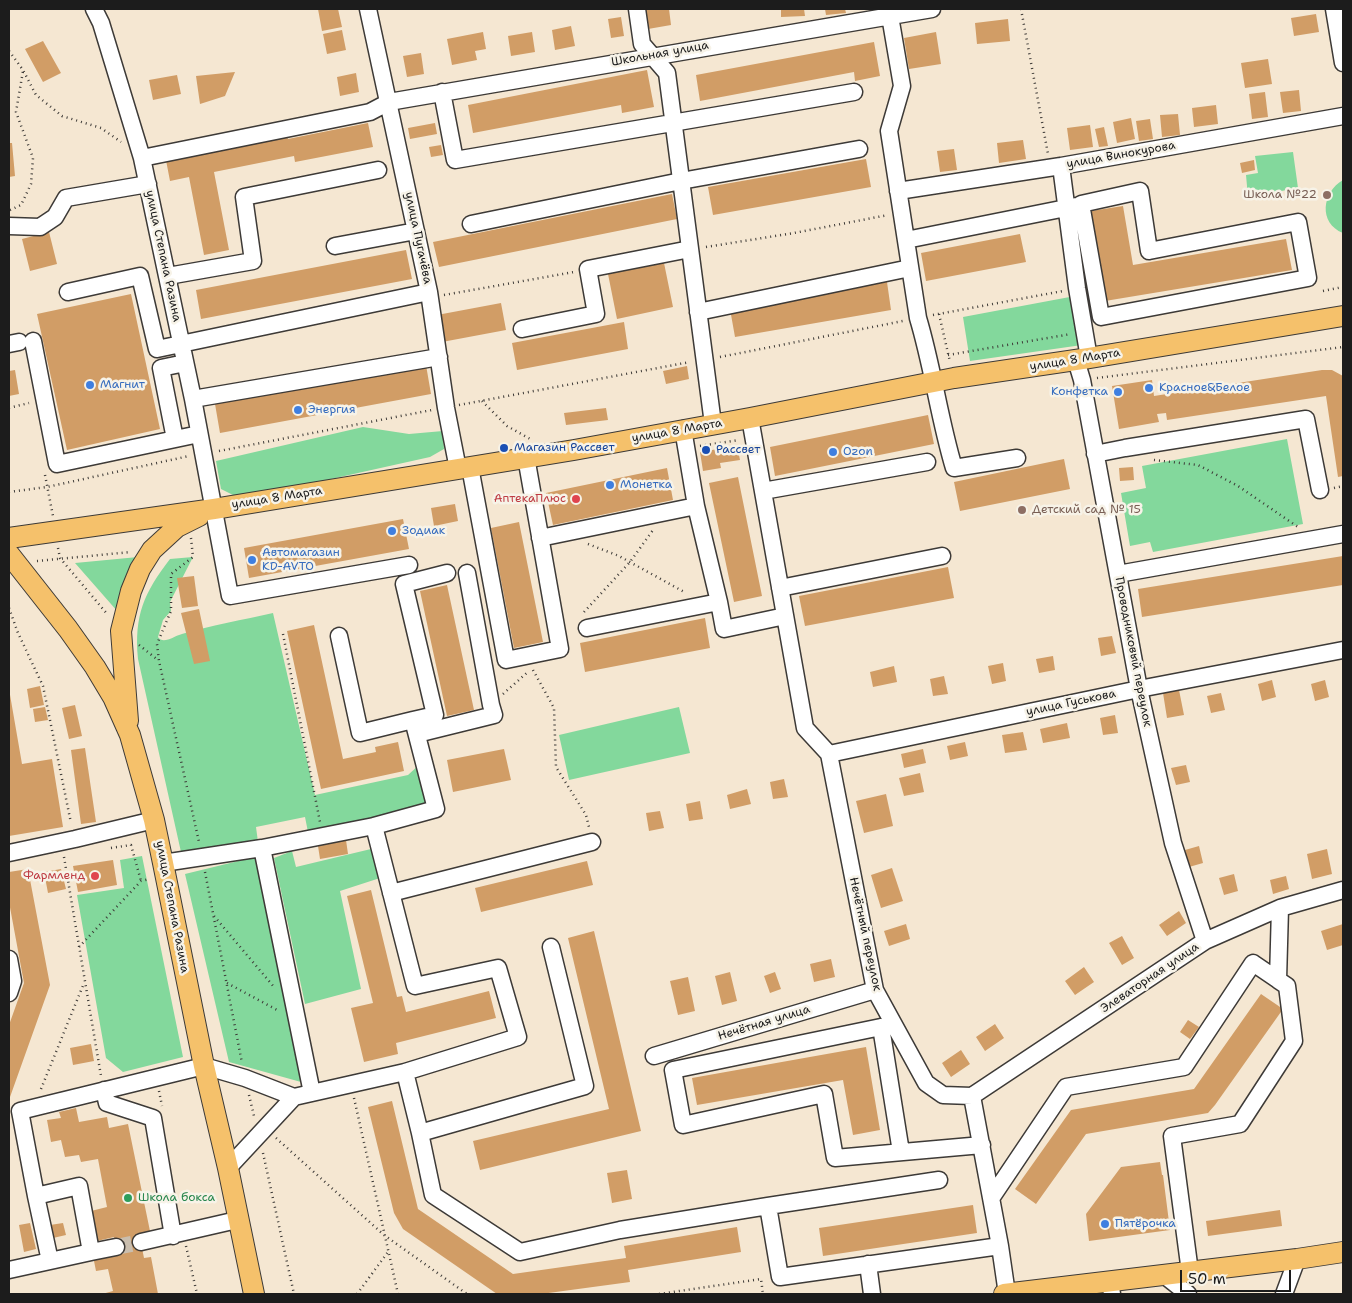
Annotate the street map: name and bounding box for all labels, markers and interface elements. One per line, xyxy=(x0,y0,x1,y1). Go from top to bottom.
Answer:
street label: Школьная улица xyxy=(610,38,710,70)
street label: улица Винокурова xyxy=(1065,138,1177,172)
place label: Школа №22 xyxy=(1243,188,1317,202)
street label: улица Степана Разина xyxy=(142,189,184,323)
marker: Школа №22 xyxy=(1321,189,1333,201)
street label: улица Пугачёва xyxy=(401,191,435,285)
street label: улица 8 Марта xyxy=(1029,346,1121,374)
place label: Магнит xyxy=(100,378,145,392)
marker: Магнит xyxy=(84,379,96,391)
place label: Красное&Белое xyxy=(1159,381,1250,395)
marker: Красное&Белое xyxy=(1143,382,1155,394)
place label: Конфетка xyxy=(1051,385,1108,399)
marker: Конфетка xyxy=(1112,386,1124,398)
place label: Энергия xyxy=(308,403,355,417)
marker: Энергия xyxy=(292,404,304,416)
street label: улица 8 Марта xyxy=(631,416,723,446)
place label: Магазин Рассвет xyxy=(514,441,615,455)
marker: Магазин Рассвет xyxy=(498,442,510,454)
place label: Рассвет xyxy=(716,443,760,457)
marker: Рассвет xyxy=(700,444,712,456)
place label: Ozon xyxy=(843,445,873,459)
marker: Ozon xyxy=(827,446,839,458)
place label: Монетка xyxy=(620,478,672,492)
marker: Монетка xyxy=(604,479,616,491)
street label: улица 8 Марта xyxy=(231,484,323,512)
place label: АптекаПлюс xyxy=(494,492,566,506)
marker: АптекаПлюс xyxy=(570,493,582,505)
place label: Детский сад № 15 xyxy=(1032,503,1141,517)
marker: Детский сад № 15 xyxy=(1016,504,1028,516)
place label: Зодиак xyxy=(402,524,445,538)
marker: Зодиак xyxy=(386,525,398,537)
place label: Автомагазин KD-AVTO xyxy=(262,546,340,574)
marker: Автомагазин KD-AVTO xyxy=(246,554,258,566)
street label: Проводниковый переулок xyxy=(1111,576,1155,728)
street label: улица Гуськова xyxy=(1025,686,1117,720)
street label: улица Степана Разина xyxy=(152,840,192,974)
place label: Фармленд xyxy=(23,869,85,883)
marker: Фармленд xyxy=(89,870,101,882)
street label: Нечётный переулок xyxy=(846,876,884,992)
street label: Элеваторная улица xyxy=(1098,940,1202,1016)
street label: Нечётная улица xyxy=(716,1002,812,1044)
place label: Школа бокса xyxy=(138,1191,215,1205)
marker: Школа бокса xyxy=(122,1192,134,1204)
place label: Пятёрочка xyxy=(1115,1217,1176,1231)
marker: Пятёрочка xyxy=(1099,1218,1111,1230)
scale bar xyxy=(1182,1260,1293,1292)
text: 50 m xyxy=(1188,1269,1226,1289)

